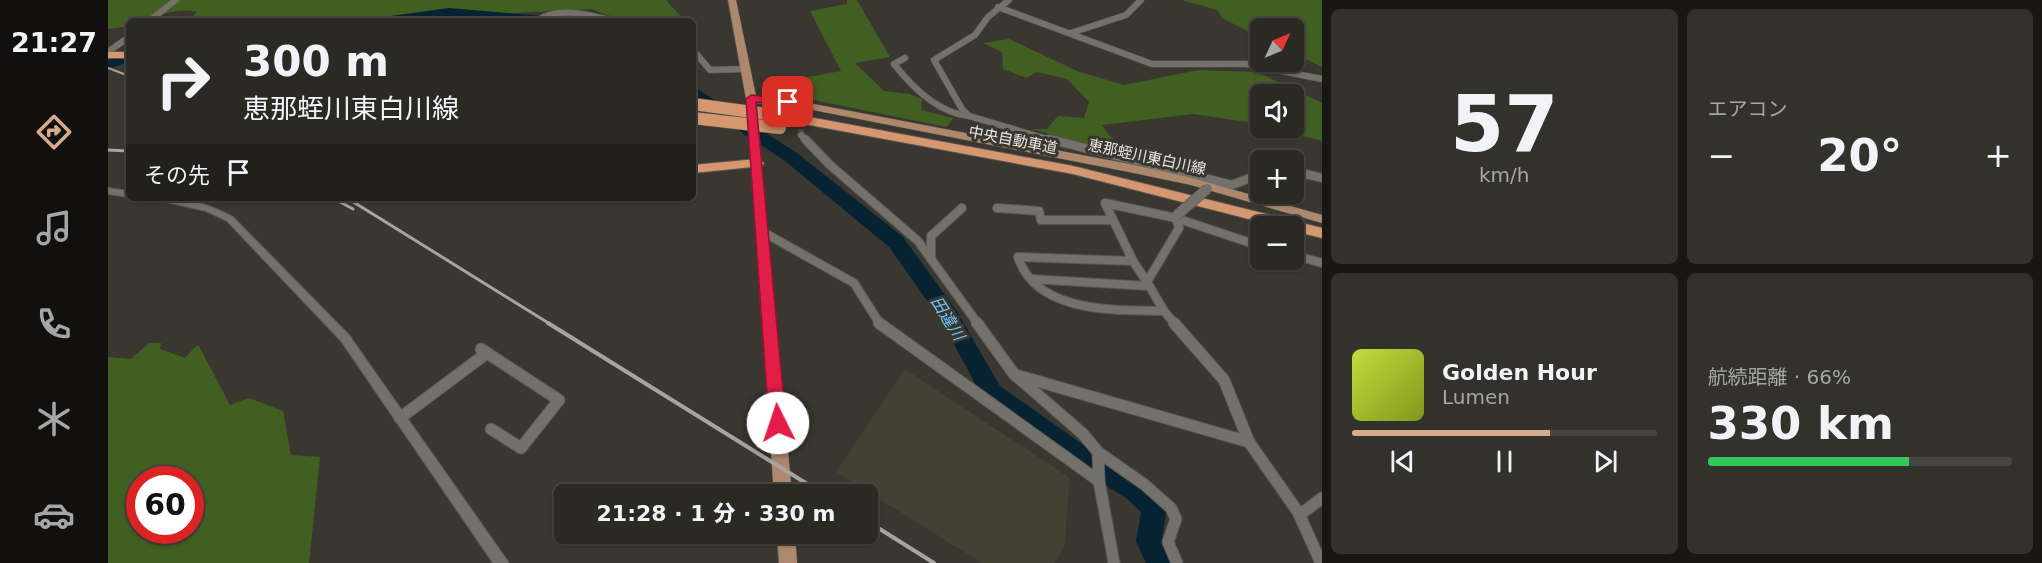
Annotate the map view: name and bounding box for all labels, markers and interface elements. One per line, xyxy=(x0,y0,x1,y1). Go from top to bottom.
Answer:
north arrow xyxy=(1250,18,1304,72)
map controls xyxy=(1250,18,1304,270)
text: 21:27 xyxy=(11,27,97,58)
text: 300 m xyxy=(243,37,389,86)
icon: right xyxy=(144,42,222,120)
pin xyxy=(762,76,813,127)
text: 57 xyxy=(1450,79,1559,169)
button: sound xyxy=(1250,84,1304,138)
icon: arrive xyxy=(771,85,804,118)
text: 恵那蛭川東白川線 xyxy=(243,93,459,124)
text: エアコン xyxy=(1708,97,1788,121)
icon: directions xyxy=(33,111,75,153)
street label: 中央自動車道 xyxy=(967,123,1059,157)
text: 20° xyxy=(1817,129,1902,182)
street label: 恵那蛭川東白川線 xyxy=(1086,136,1208,178)
text: − xyxy=(1708,136,1735,175)
text: + xyxy=(1984,136,2012,175)
button: + xyxy=(1250,150,1304,204)
icon: arrive xyxy=(222,156,255,189)
text: その先 xyxy=(144,163,210,188)
text: km/h xyxy=(1479,163,1529,187)
icon: music xyxy=(33,207,75,249)
button: − xyxy=(1250,216,1304,270)
water label: 田違川 xyxy=(927,293,969,345)
icon: phone xyxy=(33,303,75,345)
text: Golden Hour xyxy=(1442,360,1597,385)
text: 航続距離 · 66% xyxy=(1708,365,1851,389)
text: Lumen xyxy=(1442,385,1510,409)
position arrow xyxy=(746,391,810,455)
text: 330 km xyxy=(1708,397,1894,450)
icon: climate xyxy=(33,398,75,440)
icon: previous xyxy=(1386,445,1419,478)
icon: pause xyxy=(1488,445,1521,478)
icon: next xyxy=(1589,445,1622,478)
speed limit sign: 60 xyxy=(126,466,204,544)
icon: car xyxy=(33,494,75,536)
text: 21:28 · 1 分 · 330 m xyxy=(597,501,835,526)

